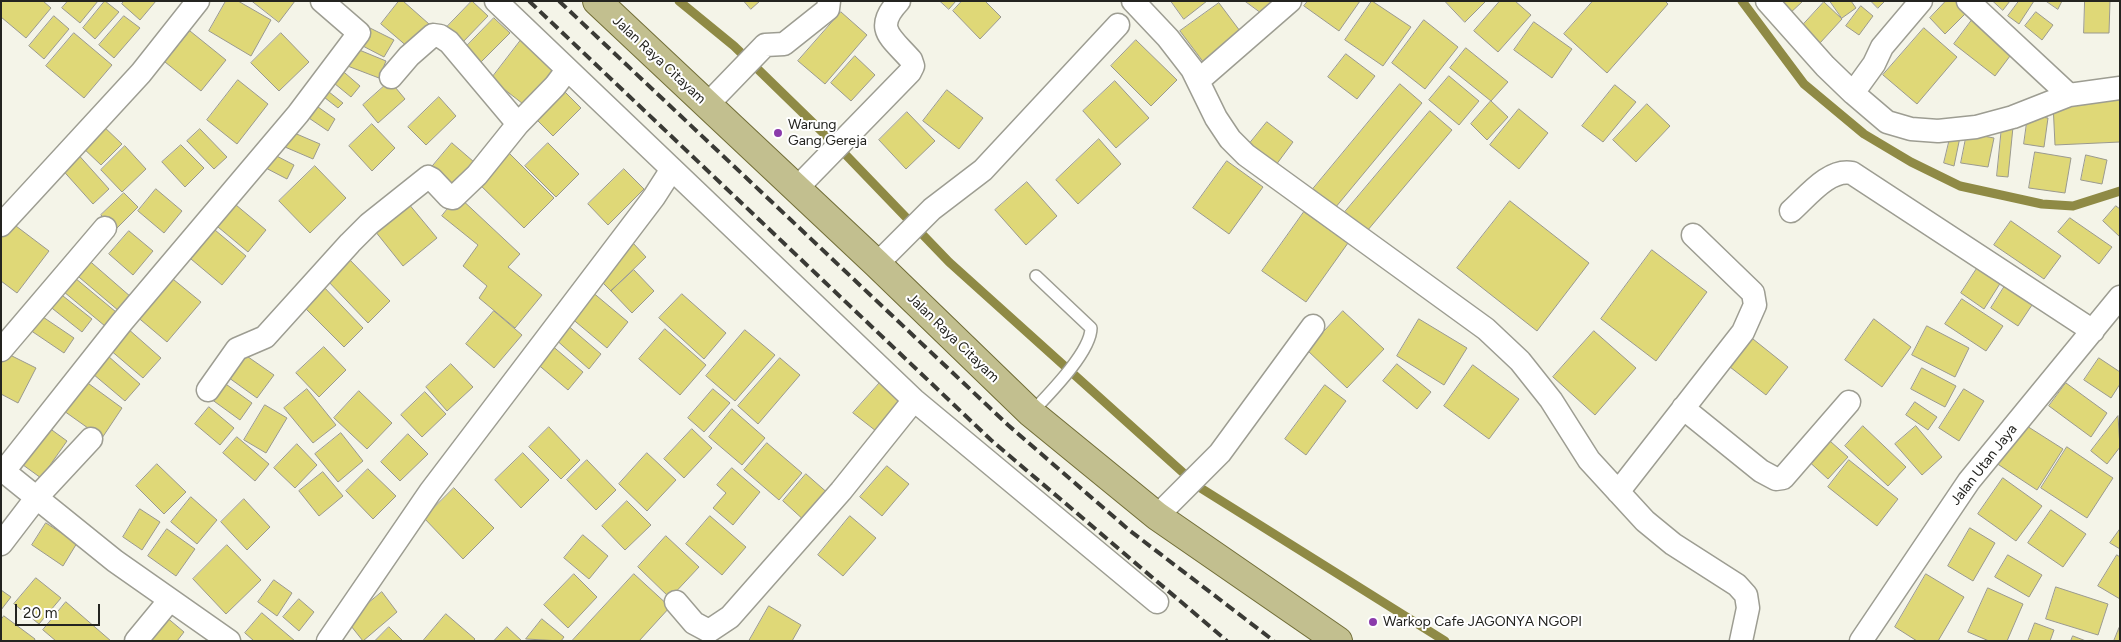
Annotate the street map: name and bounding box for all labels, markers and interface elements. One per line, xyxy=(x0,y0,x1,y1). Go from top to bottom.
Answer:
street label: Jalan Raya Citayam xyxy=(609,12,709,108)
place label: Warung Gang Gereja xyxy=(788,117,867,150)
marker: Warung Gang Gereja xyxy=(772,127,784,139)
street label: Jalan Raya Citayam xyxy=(904,290,1002,386)
street label: Jalan Utan Jaya xyxy=(1947,421,2021,509)
scale bar xyxy=(18,594,102,626)
text: 20 m xyxy=(23,604,57,622)
place label: Warkop Cafe JAGONYA NGOPI xyxy=(1383,614,1582,630)
marker: Warkop Cafe JAGONYA NGOPI xyxy=(1367,616,1379,628)

